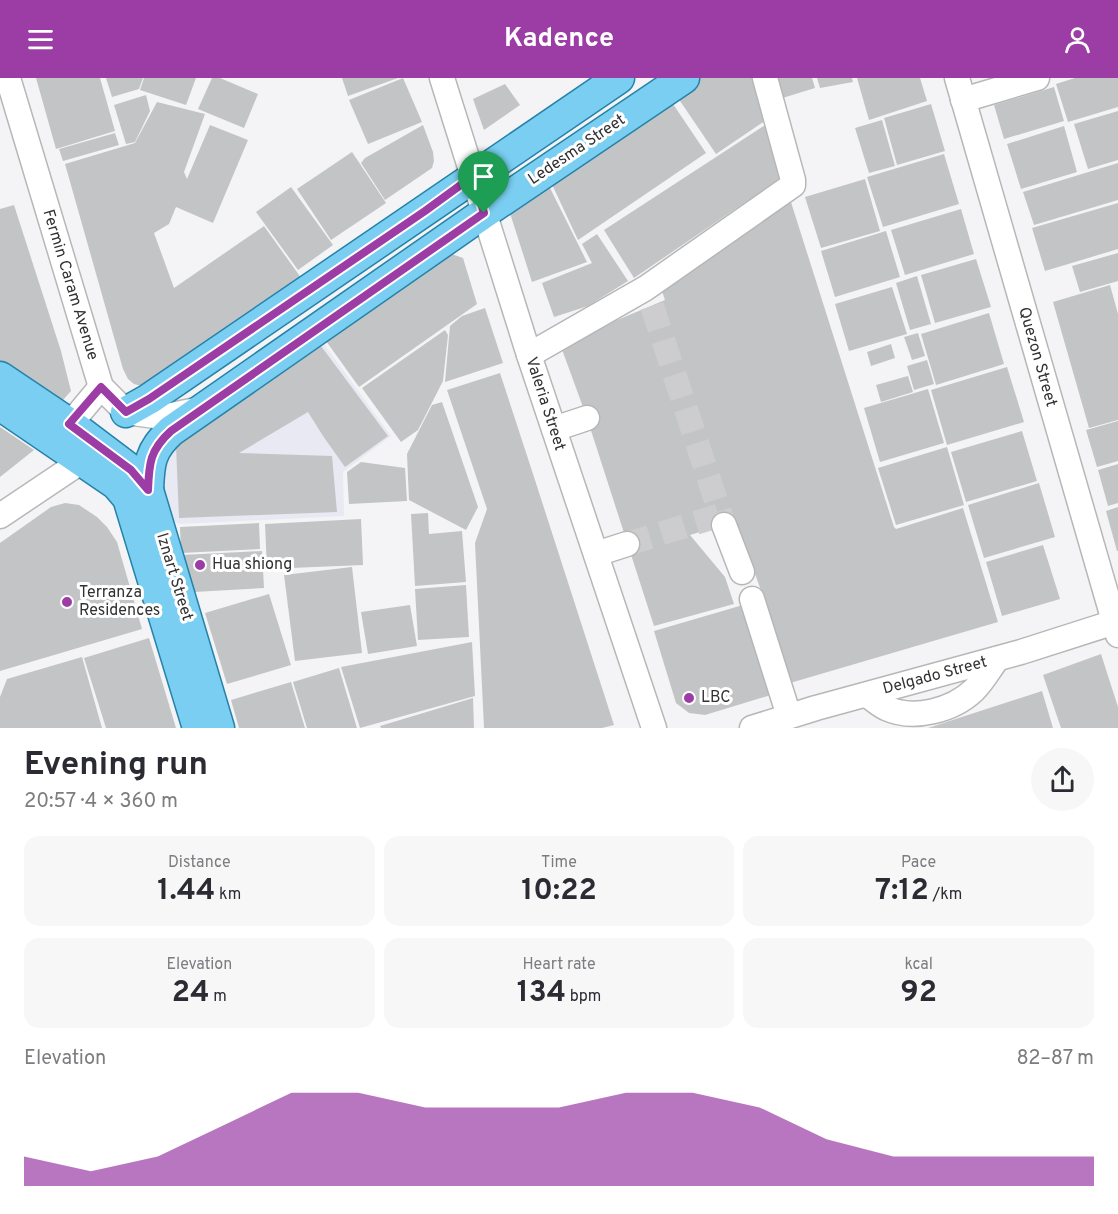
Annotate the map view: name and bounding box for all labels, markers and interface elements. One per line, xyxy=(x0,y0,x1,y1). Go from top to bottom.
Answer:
text: Kadence xyxy=(504,22,614,56)
icon: menu xyxy=(24,23,57,56)
icon: person xyxy=(1061,23,1094,56)
street label: Ledesma Street xyxy=(525,110,629,190)
pin xyxy=(458,151,509,213)
icon: arrive xyxy=(467,160,500,193)
street label: Fermin Caram Avenue xyxy=(38,207,102,363)
street label: Quezon Street xyxy=(1013,305,1061,409)
street label: Valeria Street xyxy=(520,355,570,453)
street label: Iznart Street xyxy=(151,531,197,623)
place label: Hua shiong xyxy=(212,555,292,575)
marker: Hua shiong xyxy=(193,558,207,572)
place label: Terranza Residences xyxy=(79,583,160,621)
marker: Terranza Residences xyxy=(60,595,74,609)
street label: Delgado Street xyxy=(881,652,989,700)
place label: LBC xyxy=(701,688,731,708)
marker: LBC xyxy=(682,691,696,705)
text: Evening run xyxy=(24,745,208,787)
button: share xyxy=(1031,748,1094,811)
text: 20:57 · 4 × 360 m xyxy=(24,789,178,815)
text: Distance xyxy=(168,853,231,873)
text: Time xyxy=(541,853,577,873)
text: Pace xyxy=(901,853,936,873)
text: 1.44 xyxy=(157,873,215,910)
text: 10:22 xyxy=(521,873,597,910)
text: 7:12 xyxy=(875,873,929,910)
text: km xyxy=(215,885,241,905)
text: /km xyxy=(929,885,962,905)
text: Elevation xyxy=(166,955,232,975)
text: Heart rate xyxy=(522,955,596,975)
text: kcal xyxy=(904,955,933,975)
text: 24 xyxy=(172,975,209,1012)
text: 134 xyxy=(517,975,566,1012)
text: 92 xyxy=(900,975,937,1012)
text: m xyxy=(209,987,227,1007)
text: bpm xyxy=(566,987,601,1007)
text: Elevation xyxy=(24,1046,106,1072)
text: 82–87 m xyxy=(1016,1046,1094,1072)

